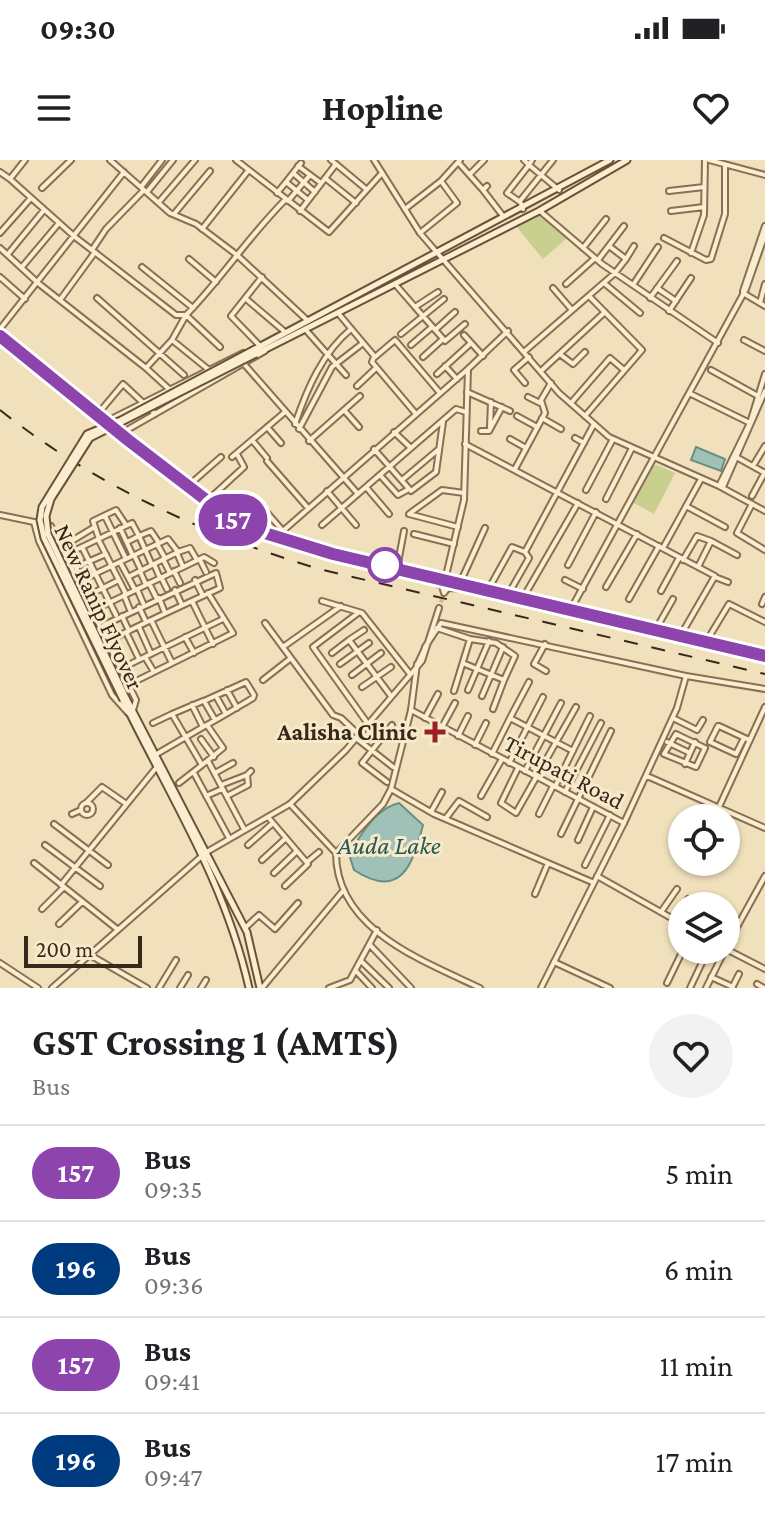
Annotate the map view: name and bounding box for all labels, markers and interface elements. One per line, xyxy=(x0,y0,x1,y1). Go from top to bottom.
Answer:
text: 09:30 xyxy=(40,12,116,45)
icon: menu xyxy=(32,86,76,130)
icon: heart xyxy=(689,86,733,130)
text: Hopline xyxy=(322,88,443,128)
line badge: 157 xyxy=(187,494,279,546)
text: 157 xyxy=(214,504,252,535)
street label: New Ranip Flyover xyxy=(49,520,150,694)
unlabelled marker xyxy=(368,548,402,582)
place label: Aalisha Clinic xyxy=(276,718,417,745)
marker: Aalisha Clinic xyxy=(424,721,446,743)
street label: Tirupati Road xyxy=(500,729,629,815)
map controls xyxy=(668,804,740,964)
button: locate xyxy=(668,804,740,876)
water label: Auda Lake xyxy=(335,831,441,860)
button: layers xyxy=(668,892,740,964)
scale bar xyxy=(24,932,142,968)
text: 200 m xyxy=(36,937,93,962)
button: heart xyxy=(649,1014,733,1098)
text: GST Crossing 1 (AMTS) xyxy=(32,1021,400,1063)
text: Bus xyxy=(32,1072,70,1101)
text: Bus xyxy=(144,1142,191,1175)
text: 157 xyxy=(57,1157,95,1188)
text: 5 min xyxy=(665,1157,733,1190)
text: 09:35 xyxy=(144,1175,202,1204)
text: Bus xyxy=(144,1238,191,1271)
text: 196 xyxy=(55,1253,97,1284)
text: 6 min xyxy=(664,1253,733,1286)
text: 09:36 xyxy=(144,1271,203,1300)
text: Bus xyxy=(144,1334,191,1367)
text: 157 xyxy=(57,1349,95,1380)
text: 11 min xyxy=(659,1349,733,1382)
text: 09:41 xyxy=(144,1367,200,1396)
text: Bus xyxy=(144,1430,191,1463)
text: 196 xyxy=(55,1445,97,1476)
text: 17 min xyxy=(656,1445,733,1478)
text: 09:47 xyxy=(144,1463,202,1492)

